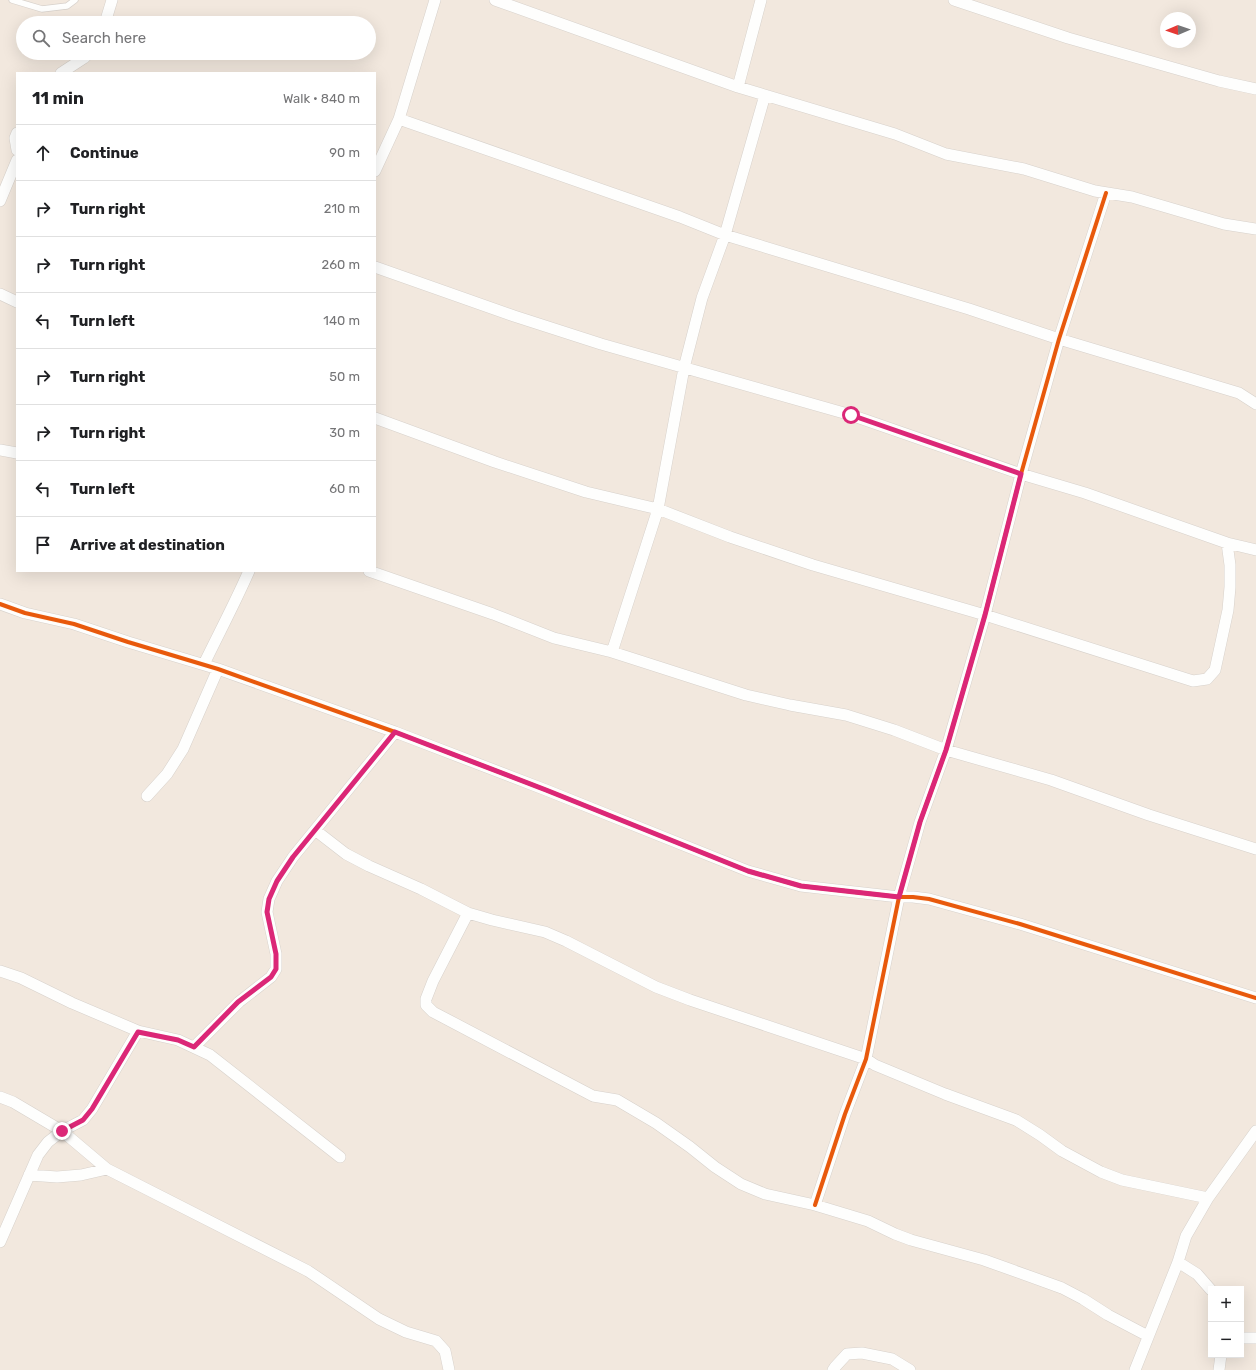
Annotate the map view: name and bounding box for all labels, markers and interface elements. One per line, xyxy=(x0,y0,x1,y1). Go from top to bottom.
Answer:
north arrow xyxy=(1160,12,1196,48)
search box xyxy=(16,16,376,60)
icon: search xyxy=(30,27,52,49)
text: Search here xyxy=(62,29,146,47)
text: 11 min xyxy=(32,88,84,108)
text: Walk · 840 m xyxy=(283,91,360,106)
icon: ahead xyxy=(32,142,54,164)
text: Continue xyxy=(70,144,139,162)
text: 90 m xyxy=(329,145,360,160)
icon: right xyxy=(32,198,54,220)
text: Turn right xyxy=(70,200,145,218)
text: 210 m xyxy=(324,201,360,216)
icon: right xyxy=(32,254,54,276)
text: Turn right xyxy=(70,256,145,274)
text: 260 m xyxy=(322,257,360,272)
icon: left xyxy=(32,310,54,332)
text: Turn left xyxy=(70,312,135,330)
text: 140 m xyxy=(323,313,360,328)
icon: right xyxy=(32,366,54,388)
text: Turn right xyxy=(70,368,145,386)
text: 50 m xyxy=(329,369,360,384)
route start xyxy=(842,406,860,424)
icon: right xyxy=(32,422,54,444)
text: Turn right xyxy=(70,424,145,442)
text: 30 m xyxy=(329,425,360,440)
icon: left xyxy=(32,478,54,500)
text: Turn left xyxy=(70,480,135,498)
text: 60 m xyxy=(329,481,360,496)
icon: arrive xyxy=(32,534,54,556)
text: Arrive at destination xyxy=(70,536,225,554)
route end xyxy=(53,1122,71,1140)
map controls xyxy=(1208,1286,1244,1358)
button: + xyxy=(1208,1286,1244,1322)
button: − xyxy=(1208,1322,1244,1358)

